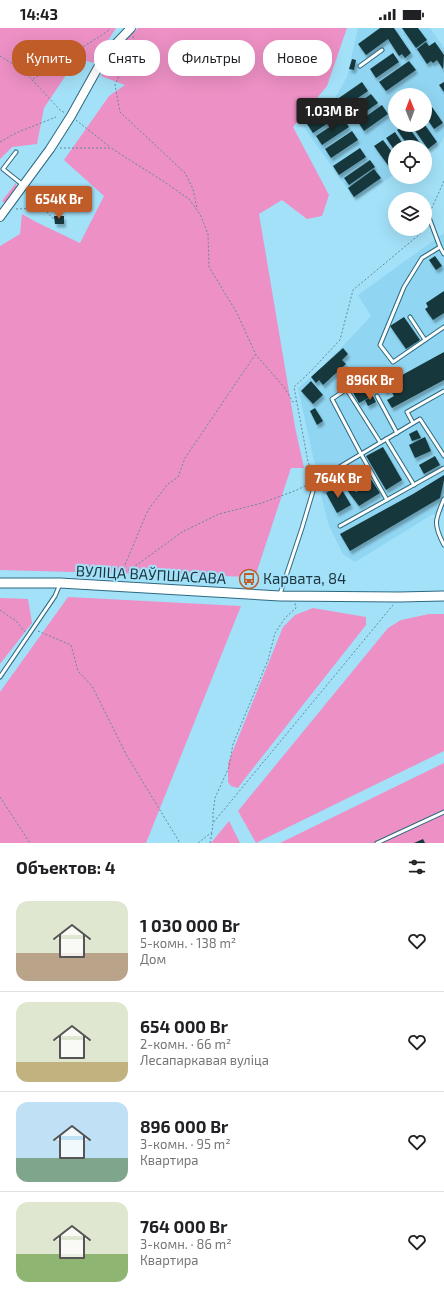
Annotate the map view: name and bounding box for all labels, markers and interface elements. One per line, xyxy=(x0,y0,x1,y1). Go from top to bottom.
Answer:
text: 14:43 xyxy=(20,5,58,23)
chip: Купить xyxy=(12,40,86,76)
chip: Снять xyxy=(94,40,160,76)
chip: Фильтры xyxy=(168,40,255,76)
chip: Новое xyxy=(263,40,332,76)
north arrow xyxy=(388,88,432,132)
map controls xyxy=(388,88,432,236)
pin: 1.03M Br xyxy=(291,98,373,132)
text: 1.03M Br xyxy=(306,103,358,119)
button: locate xyxy=(388,140,432,184)
pin: 654K Br xyxy=(22,186,96,220)
text: 654K Br xyxy=(35,191,83,207)
button: layers xyxy=(388,192,432,236)
pin: 896K Br xyxy=(333,367,407,401)
text: 896K Br xyxy=(346,372,394,388)
pin: 764K Br xyxy=(301,465,375,499)
text: 764K Br xyxy=(314,470,362,486)
street label: ВУЛІЦА ВАЎПШАСАВА xyxy=(75,561,227,587)
bus stop icon: Карвата, 84 xyxy=(238,568,260,590)
place label: Карвата, 84 xyxy=(263,569,346,587)
icon: filters xyxy=(406,856,428,878)
text: Объектов: 4 xyxy=(16,857,116,877)
text: 1 030 000 Br xyxy=(140,915,240,935)
icon: home xyxy=(48,917,96,965)
icon: heart xyxy=(406,930,428,952)
text: 5-комн. · 138 m² xyxy=(140,935,236,951)
text: Дом xyxy=(140,951,166,967)
text: 654 000 Br xyxy=(140,1016,228,1036)
icon: home xyxy=(48,1018,96,1066)
icon: heart xyxy=(406,1031,428,1053)
text: 2-комн. · 66 m² xyxy=(140,1036,231,1052)
text: Лесапаркавая вуліца xyxy=(140,1052,269,1068)
text: 896 000 Br xyxy=(140,1116,228,1136)
icon: home xyxy=(48,1118,96,1166)
icon: heart xyxy=(406,1131,428,1153)
text: 3-комн. · 95 m² xyxy=(140,1136,231,1152)
text: Квартира xyxy=(140,1152,199,1168)
text: 764 000 Br xyxy=(140,1216,228,1236)
icon: home xyxy=(48,1218,96,1266)
icon: heart xyxy=(406,1231,428,1253)
text: 3-комн. · 86 m² xyxy=(140,1236,232,1252)
text: Квартира xyxy=(140,1252,199,1268)

